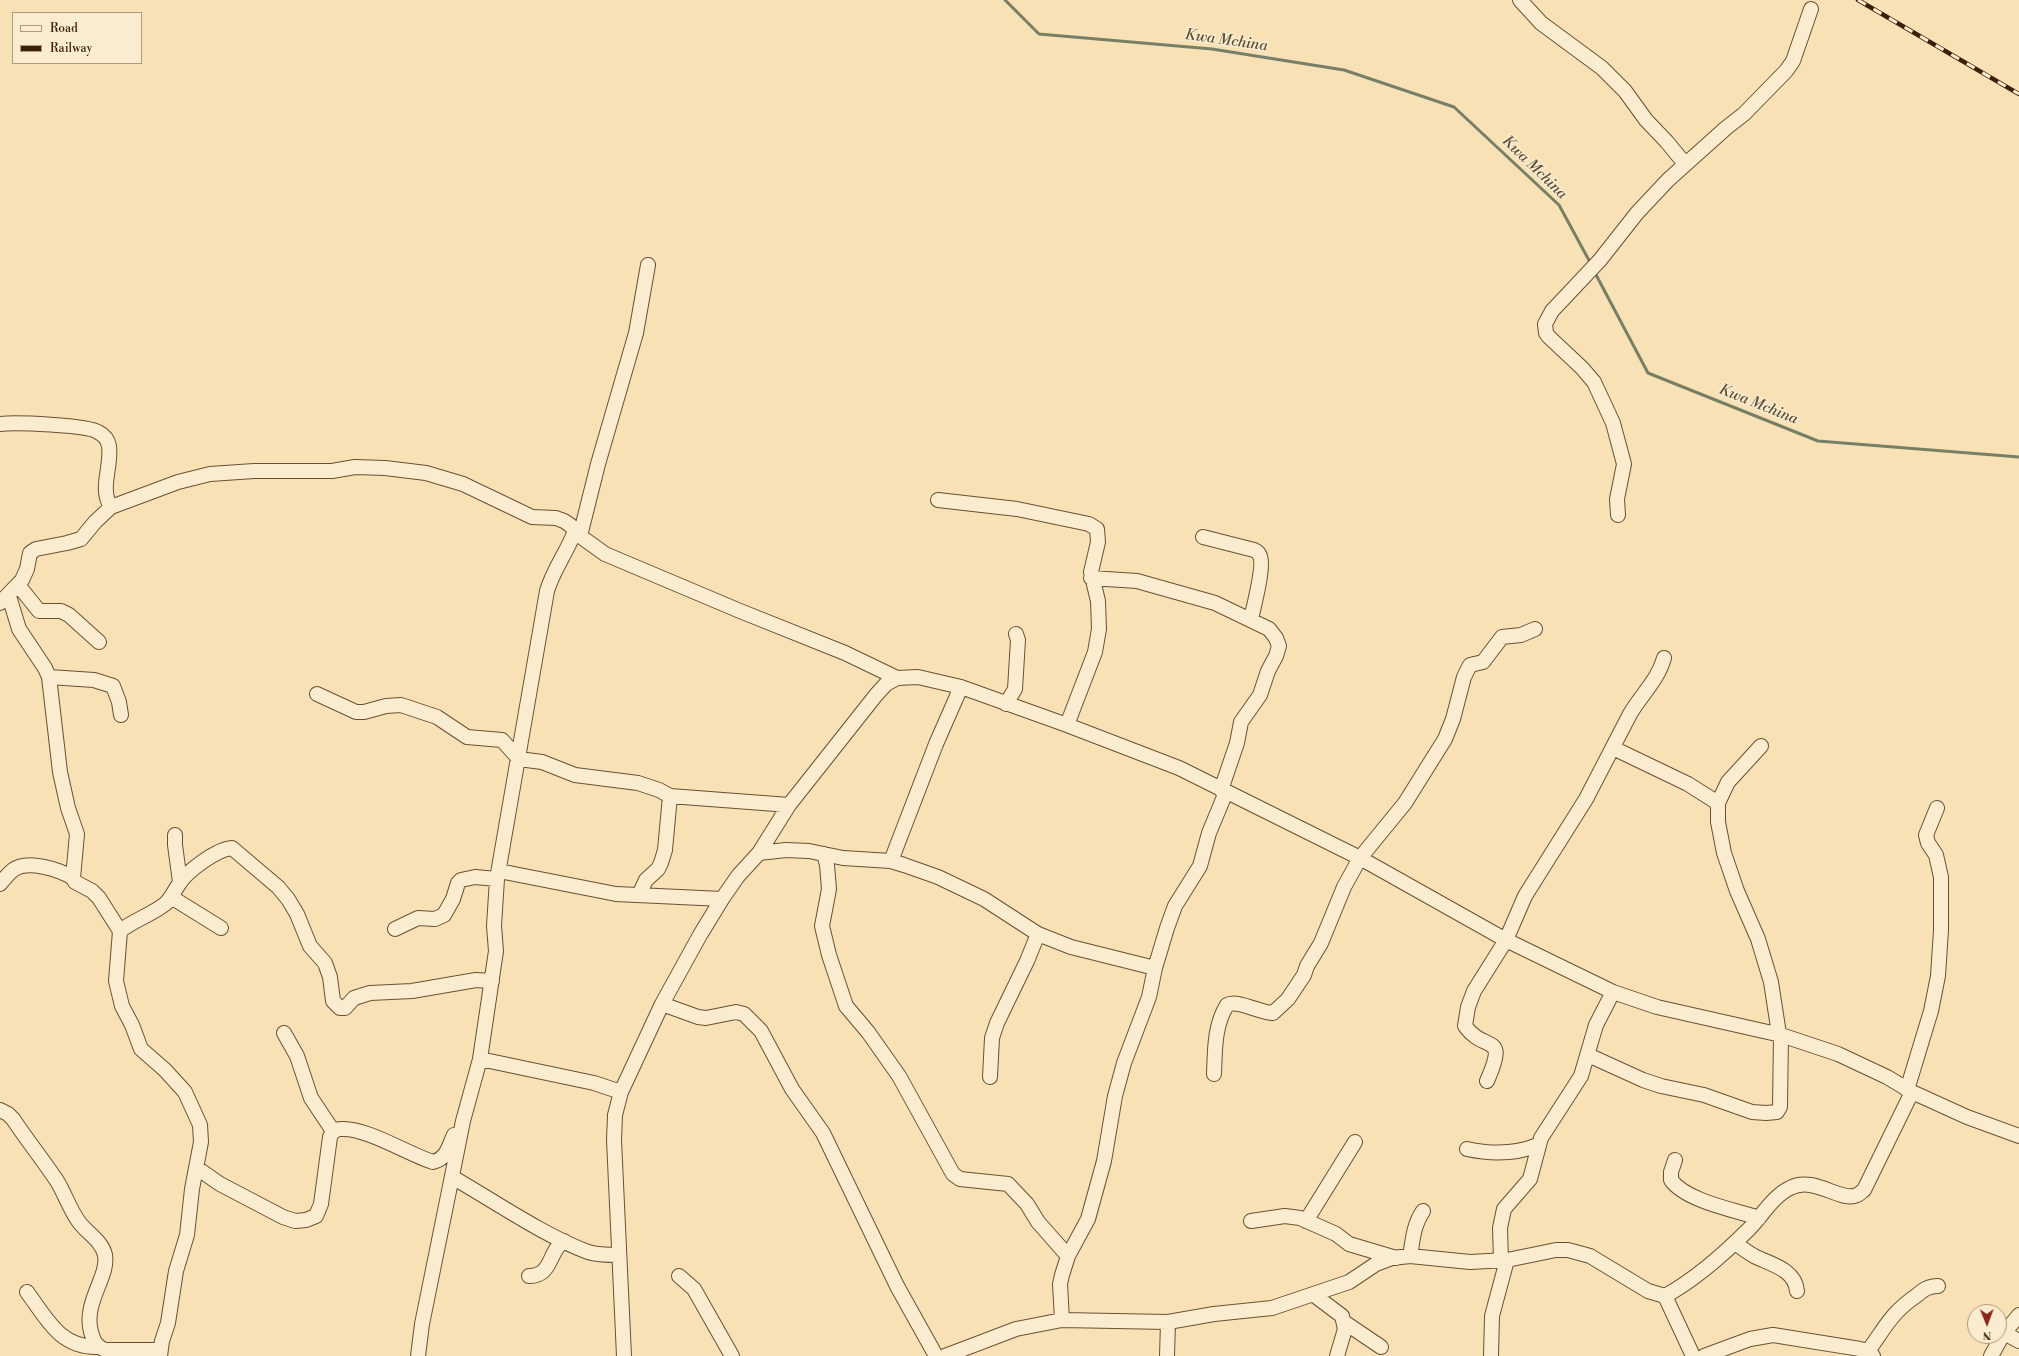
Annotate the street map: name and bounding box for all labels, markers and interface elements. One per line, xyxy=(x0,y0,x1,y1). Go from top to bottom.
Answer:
legend xyxy=(12,12,142,64)
text: Road xyxy=(50,21,78,36)
water label: Kwa Mchina xyxy=(1183,26,1269,56)
text: Railway xyxy=(50,41,92,56)
water label: Kwa Mchina xyxy=(1498,133,1570,203)
water label: Kwa Mchina xyxy=(1716,381,1800,429)
north arrow xyxy=(1967,1304,2007,1344)
text: N xyxy=(1983,1328,1992,1342)

